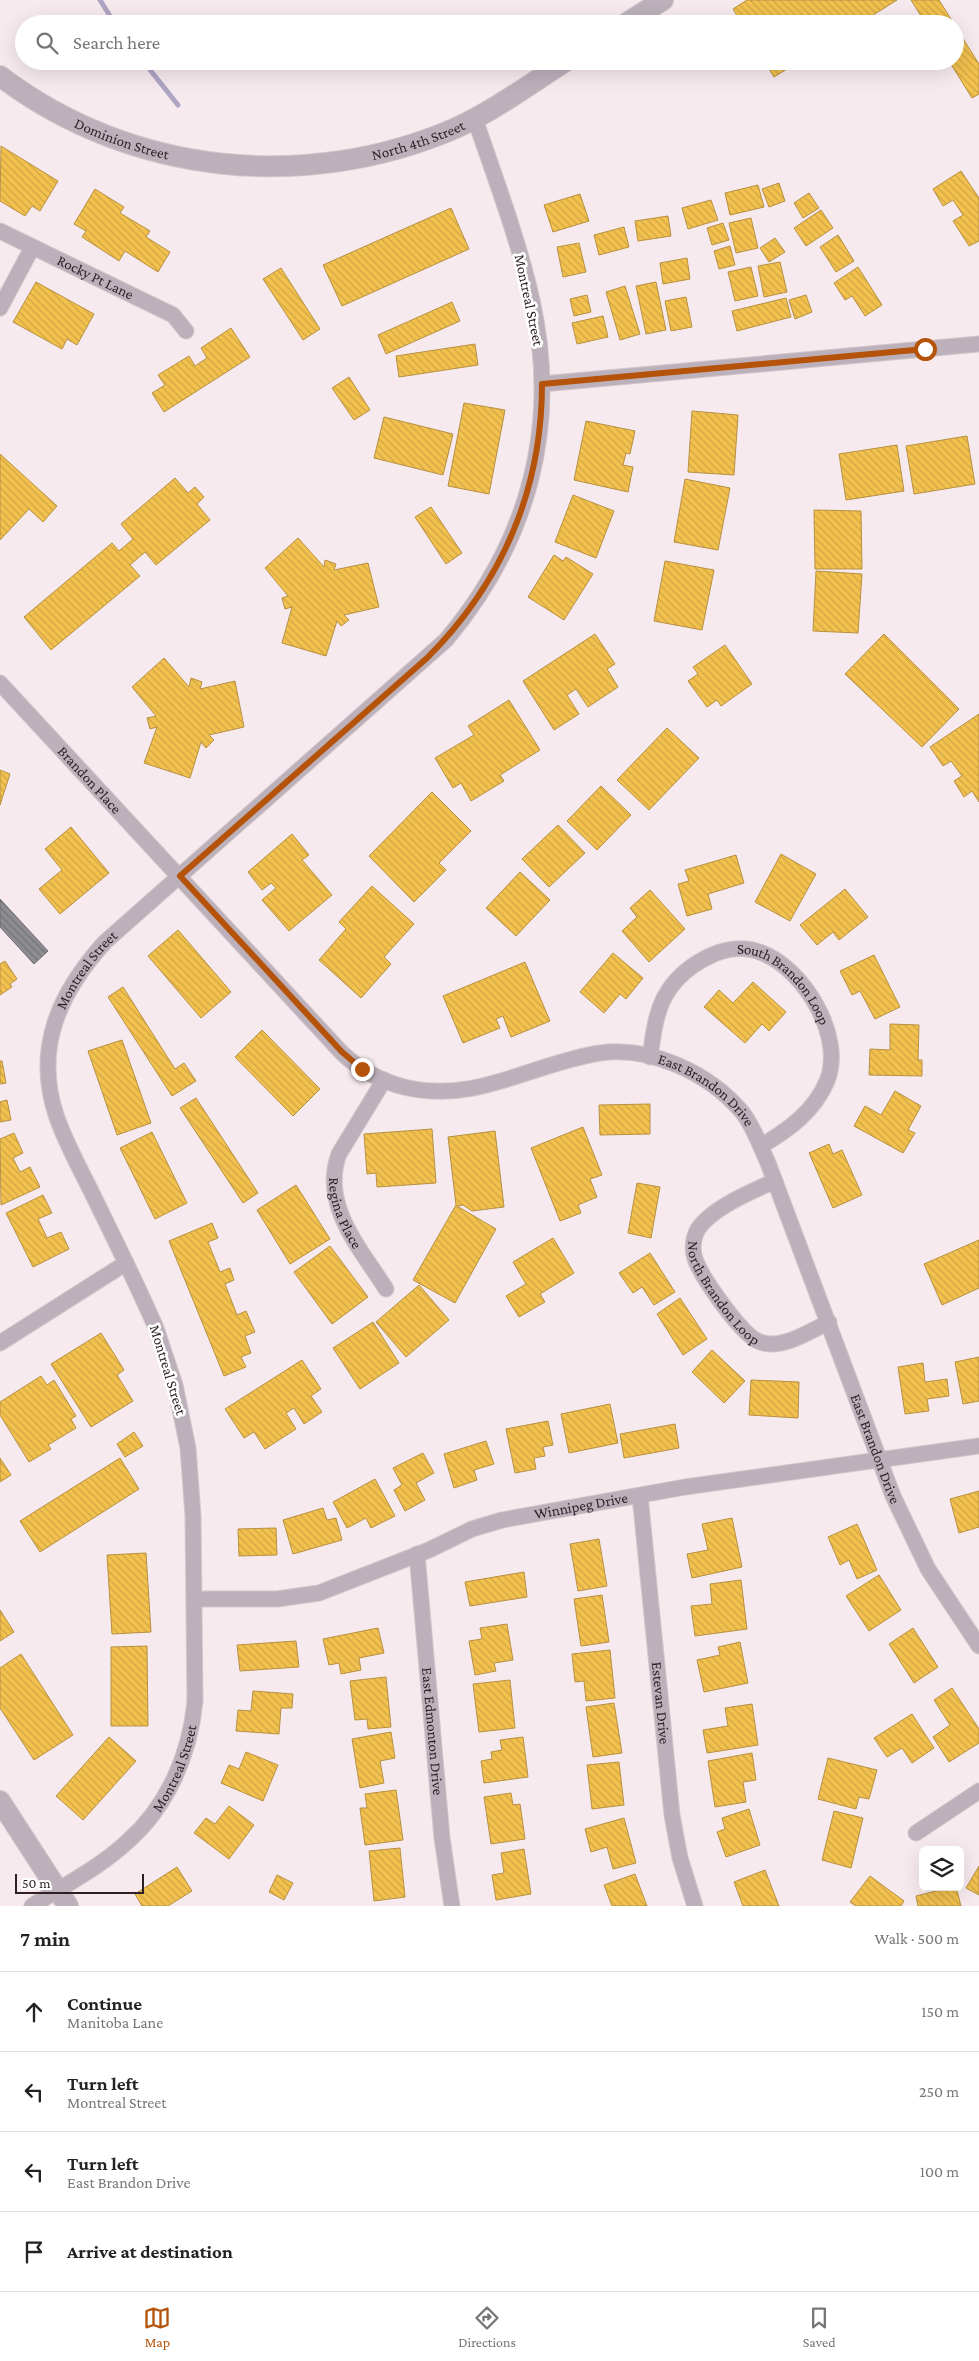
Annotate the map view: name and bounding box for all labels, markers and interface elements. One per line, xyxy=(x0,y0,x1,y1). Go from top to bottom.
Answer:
search box xyxy=(15,15,964,70)
icon: search xyxy=(33,29,61,57)
text: Search here xyxy=(73,32,160,53)
street label: Dominion Street xyxy=(72,115,171,163)
street label: North 4th Street xyxy=(370,117,468,163)
street label: Rocky Pt Lane xyxy=(55,252,136,303)
street label: Montreal Street xyxy=(511,253,547,348)
route start xyxy=(914,338,937,361)
street label: Brandon Place xyxy=(55,743,125,817)
street label: Montreal Street xyxy=(53,927,121,1012)
street label: South Brandon Loop xyxy=(737,941,833,1028)
street label: East Brandon Drive xyxy=(656,1051,758,1129)
route end xyxy=(351,1058,374,1081)
street label: Regina Place xyxy=(326,1177,365,1252)
street label: North Brandon Loop xyxy=(685,1241,763,1349)
street label: Montreal Street xyxy=(147,1323,190,1418)
street label: East Brandon Drive xyxy=(847,1392,904,1507)
street label: Winnipeg Drive xyxy=(533,1489,629,1522)
street label: Estevan Drive xyxy=(649,1661,673,1745)
street label: East Edmonton Drive xyxy=(419,1667,446,1796)
street label: Montreal Street xyxy=(149,1722,200,1815)
map controls xyxy=(919,1846,964,1891)
button: layers xyxy=(919,1846,964,1891)
scale bar xyxy=(15,1871,144,1894)
text: 50 m xyxy=(22,1875,50,1891)
text: 7 min xyxy=(20,1927,70,1951)
text: Walk · 500 m xyxy=(874,1930,959,1947)
text: Continue xyxy=(67,1993,142,2014)
icon: ahead xyxy=(20,1998,48,2026)
text: 150 m xyxy=(921,2003,959,2020)
text: Manitoba Lane xyxy=(67,2014,163,2031)
text: Turn left xyxy=(67,2073,139,2094)
icon: left xyxy=(20,2078,48,2106)
text: 250 m xyxy=(919,2083,959,2100)
text: Montreal Street xyxy=(67,2094,167,2111)
text: Turn left xyxy=(67,2153,139,2174)
icon: left xyxy=(20,2158,48,2186)
text: 100 m xyxy=(920,2163,959,2180)
text: East Brandon Drive xyxy=(67,2174,191,2191)
icon: arrive xyxy=(20,2238,48,2266)
text: Arrive at destination xyxy=(67,2241,233,2262)
tab: Map xyxy=(143,2304,171,2350)
tab: Directions xyxy=(458,2304,516,2350)
tab: Saved xyxy=(803,2304,836,2350)

